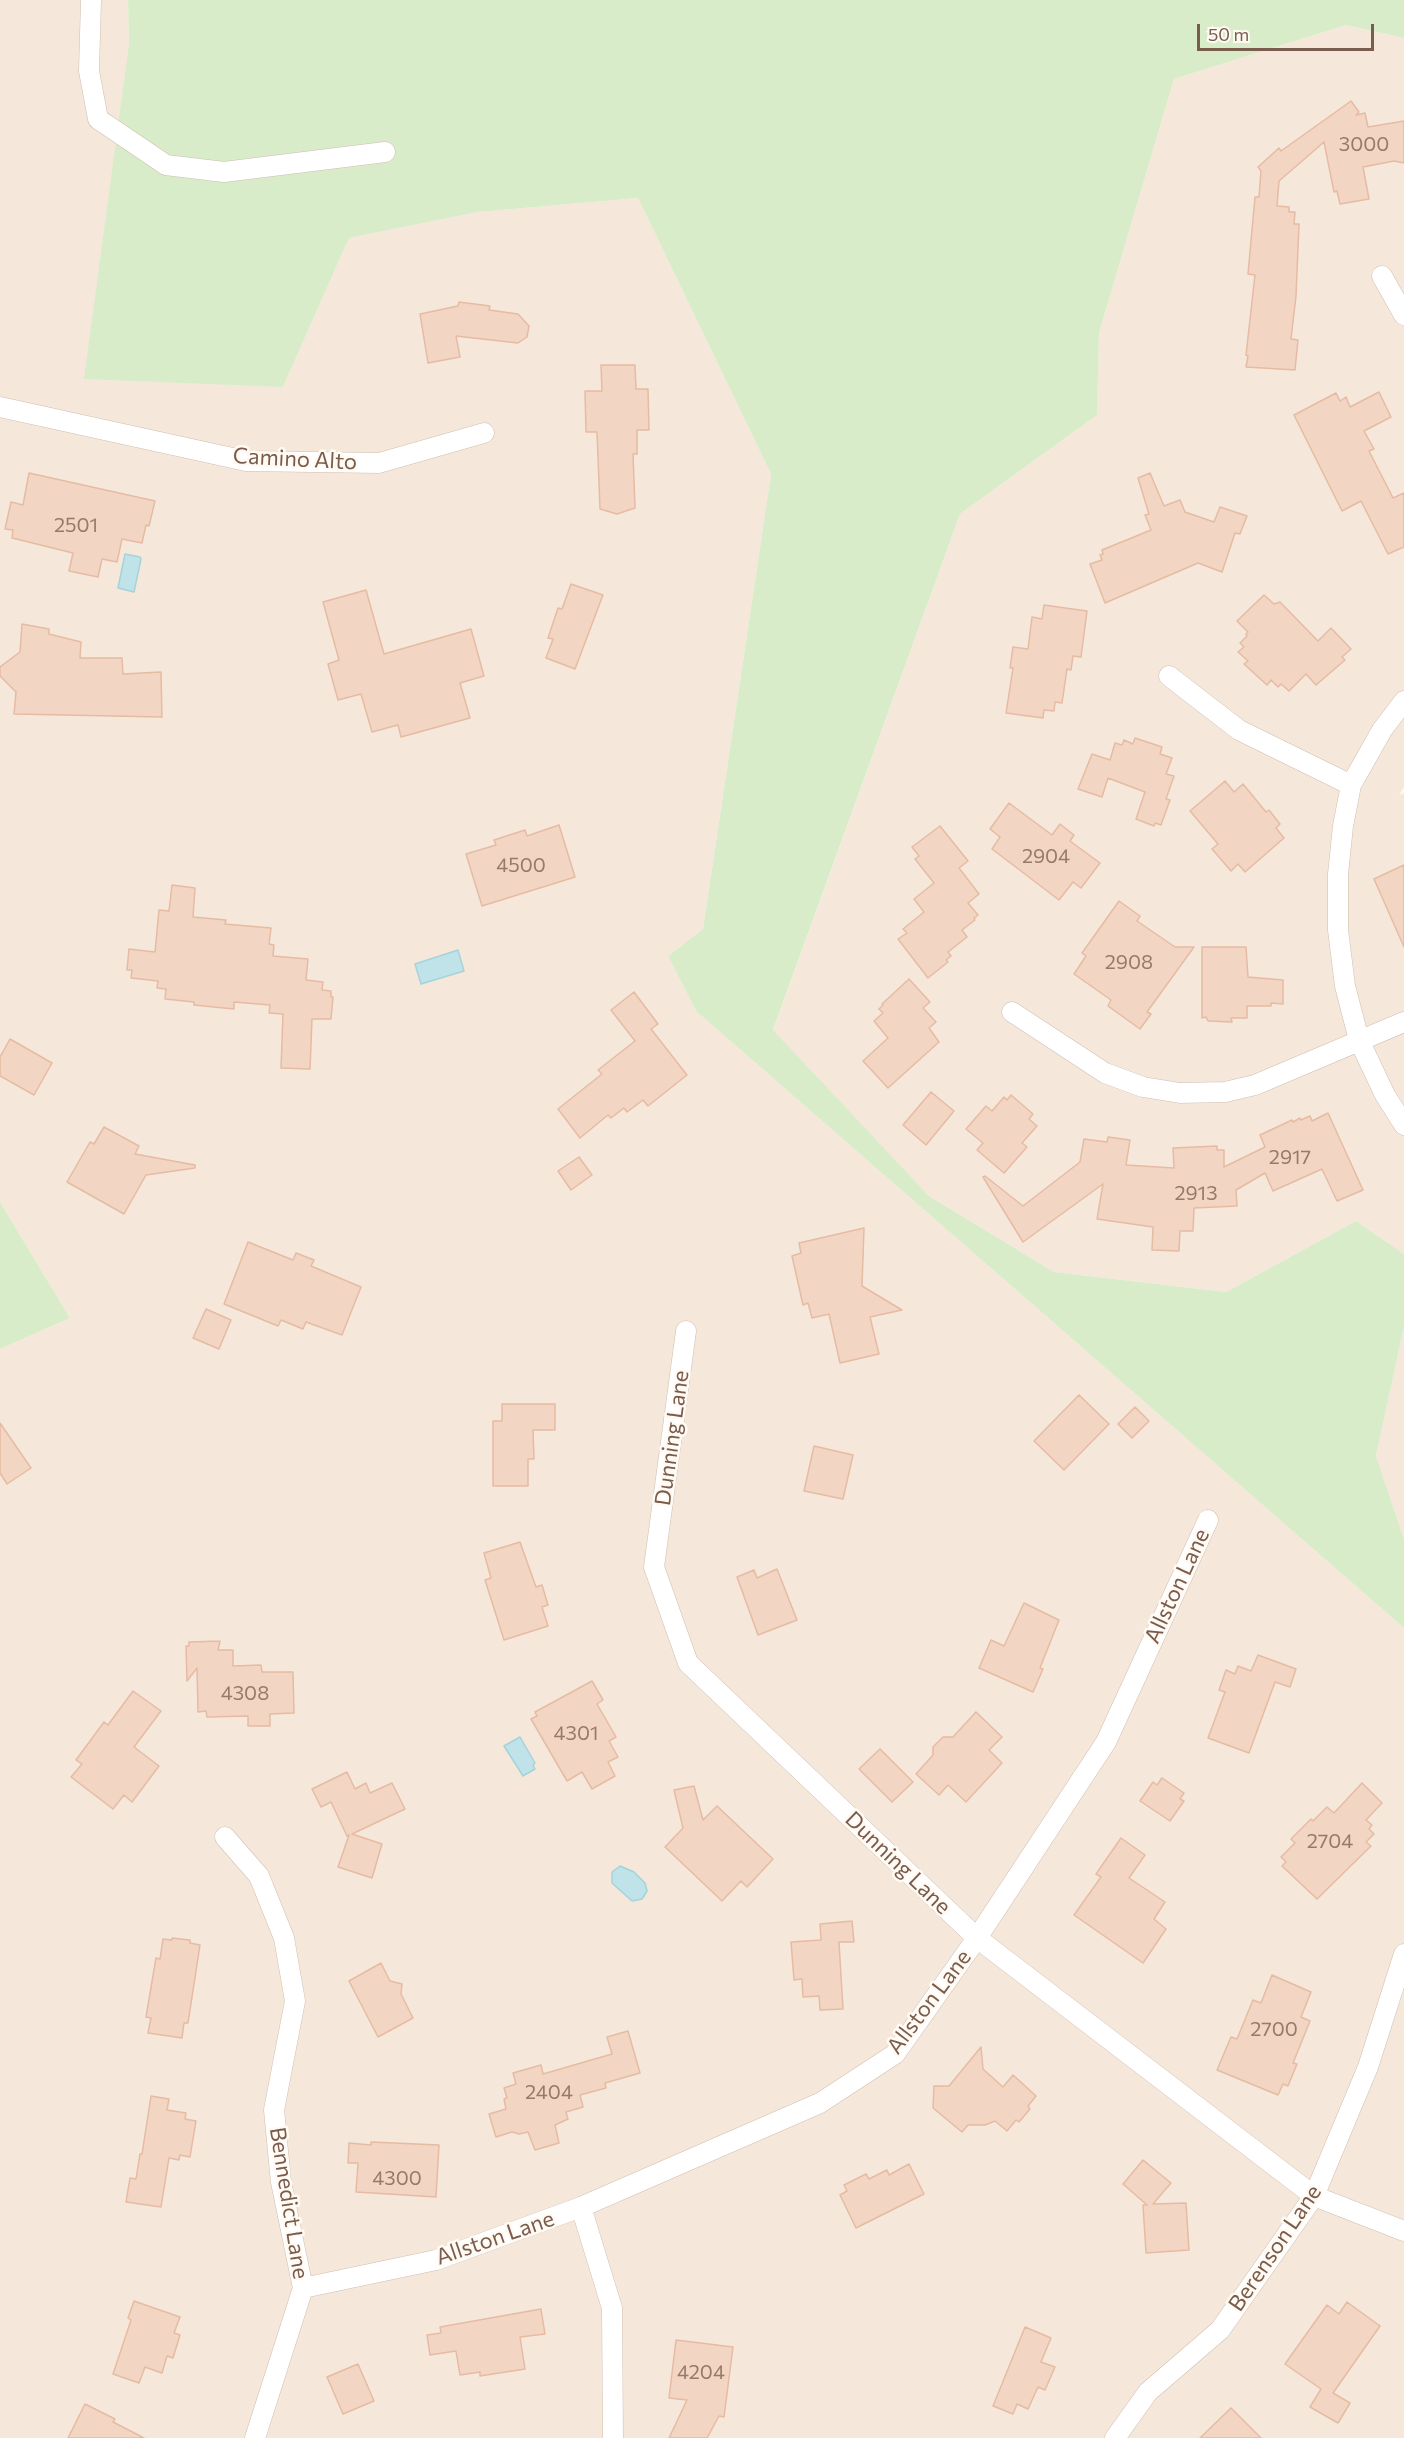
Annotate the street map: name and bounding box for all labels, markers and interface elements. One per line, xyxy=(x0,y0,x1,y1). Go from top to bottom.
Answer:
scale bar xyxy=(1200,12,1377,50)
text: 50 m xyxy=(1208,23,1249,45)
house number: 3000 xyxy=(1339,132,1389,156)
street label: Camino Alto xyxy=(232,443,358,475)
house number: 2501 xyxy=(54,513,98,537)
house number: 2904 xyxy=(1022,844,1070,868)
house number: 4500 xyxy=(496,853,546,877)
house number: 2908 xyxy=(1105,950,1153,974)
house number: 2917 xyxy=(1269,1145,1311,1169)
house number: 2913 xyxy=(1174,1181,1218,1205)
street label: Dunning Lane xyxy=(649,1369,695,1507)
street label: Allston Lane xyxy=(1139,1524,1215,1648)
house number: 4308 xyxy=(221,1681,269,1705)
house number: 4301 xyxy=(553,1721,599,1745)
street label: Dunning Lane xyxy=(840,1806,956,1920)
house number: 2704 xyxy=(1307,1829,1353,1853)
street label: Allston Lane xyxy=(881,1945,977,2059)
house number: 2700 xyxy=(1250,2017,1298,2041)
house number: 2404 xyxy=(525,2080,573,2104)
street label: Bennedict Lane xyxy=(264,2125,314,2281)
house number: 4300 xyxy=(372,2166,422,2190)
street label: Berenson Lane xyxy=(1223,2180,1327,2316)
street label: Allston Lane xyxy=(432,2205,558,2271)
house number: 4204 xyxy=(677,2360,725,2384)

